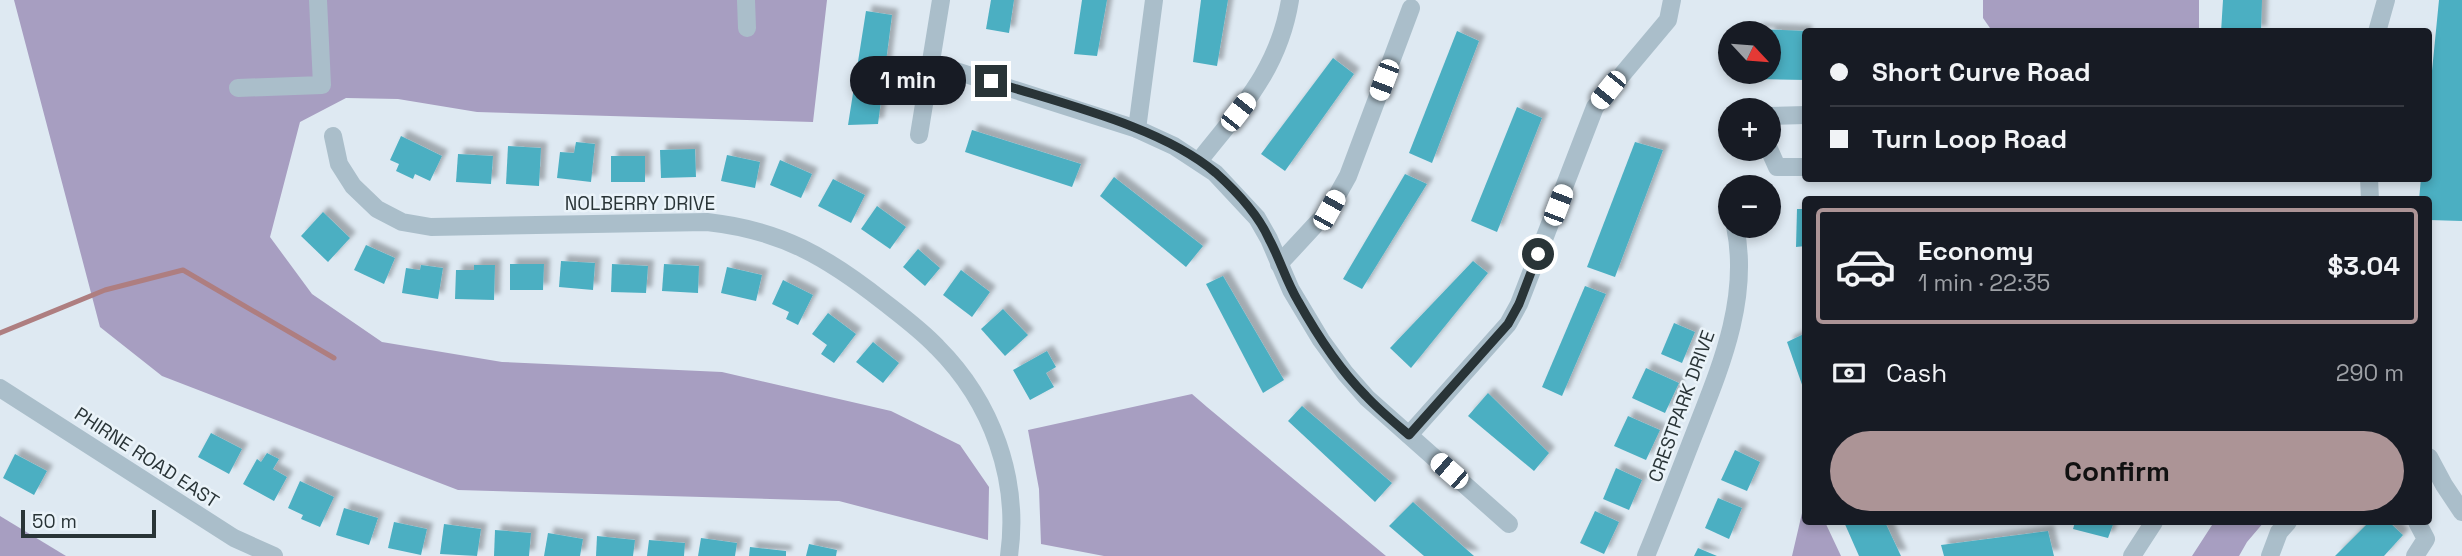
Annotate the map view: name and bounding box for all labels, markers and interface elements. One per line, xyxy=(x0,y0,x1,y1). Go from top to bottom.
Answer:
north arrow xyxy=(1718,21,1782,84)
map controls xyxy=(1718,21,1781,238)
text: Short Curve Road xyxy=(1872,55,2091,89)
callout: 1 min xyxy=(851,56,967,106)
car xyxy=(1367,57,1402,103)
text: 1 min xyxy=(880,65,936,95)
route end xyxy=(975,65,1007,97)
car xyxy=(1587,67,1630,113)
car xyxy=(1217,89,1260,135)
button: + xyxy=(1718,98,1781,161)
text: Turn Loop Road xyxy=(1872,122,2067,156)
button: − xyxy=(1718,175,1781,238)
car xyxy=(1541,182,1576,228)
car xyxy=(1310,187,1349,233)
street label: NOLBERRY DRIVE xyxy=(565,191,715,216)
text: Economy xyxy=(1918,234,2034,268)
icon: car xyxy=(1834,235,1897,298)
route start xyxy=(1522,238,1554,270)
text: $3.04 xyxy=(2328,249,2400,283)
text: 1 min · 22:35 xyxy=(1918,268,2050,298)
street label: CRESTPARK DRIVE xyxy=(1642,327,1721,485)
icon: cash xyxy=(1830,354,1868,392)
text: Cash xyxy=(1886,356,1947,390)
text: 290 m xyxy=(2336,358,2404,388)
street label: PHIRNE ROAD EAST xyxy=(70,401,224,514)
button: Confirm xyxy=(1830,431,2404,511)
car xyxy=(1427,449,1472,493)
scale bar xyxy=(21,507,156,539)
text: 50 m xyxy=(32,509,77,534)

